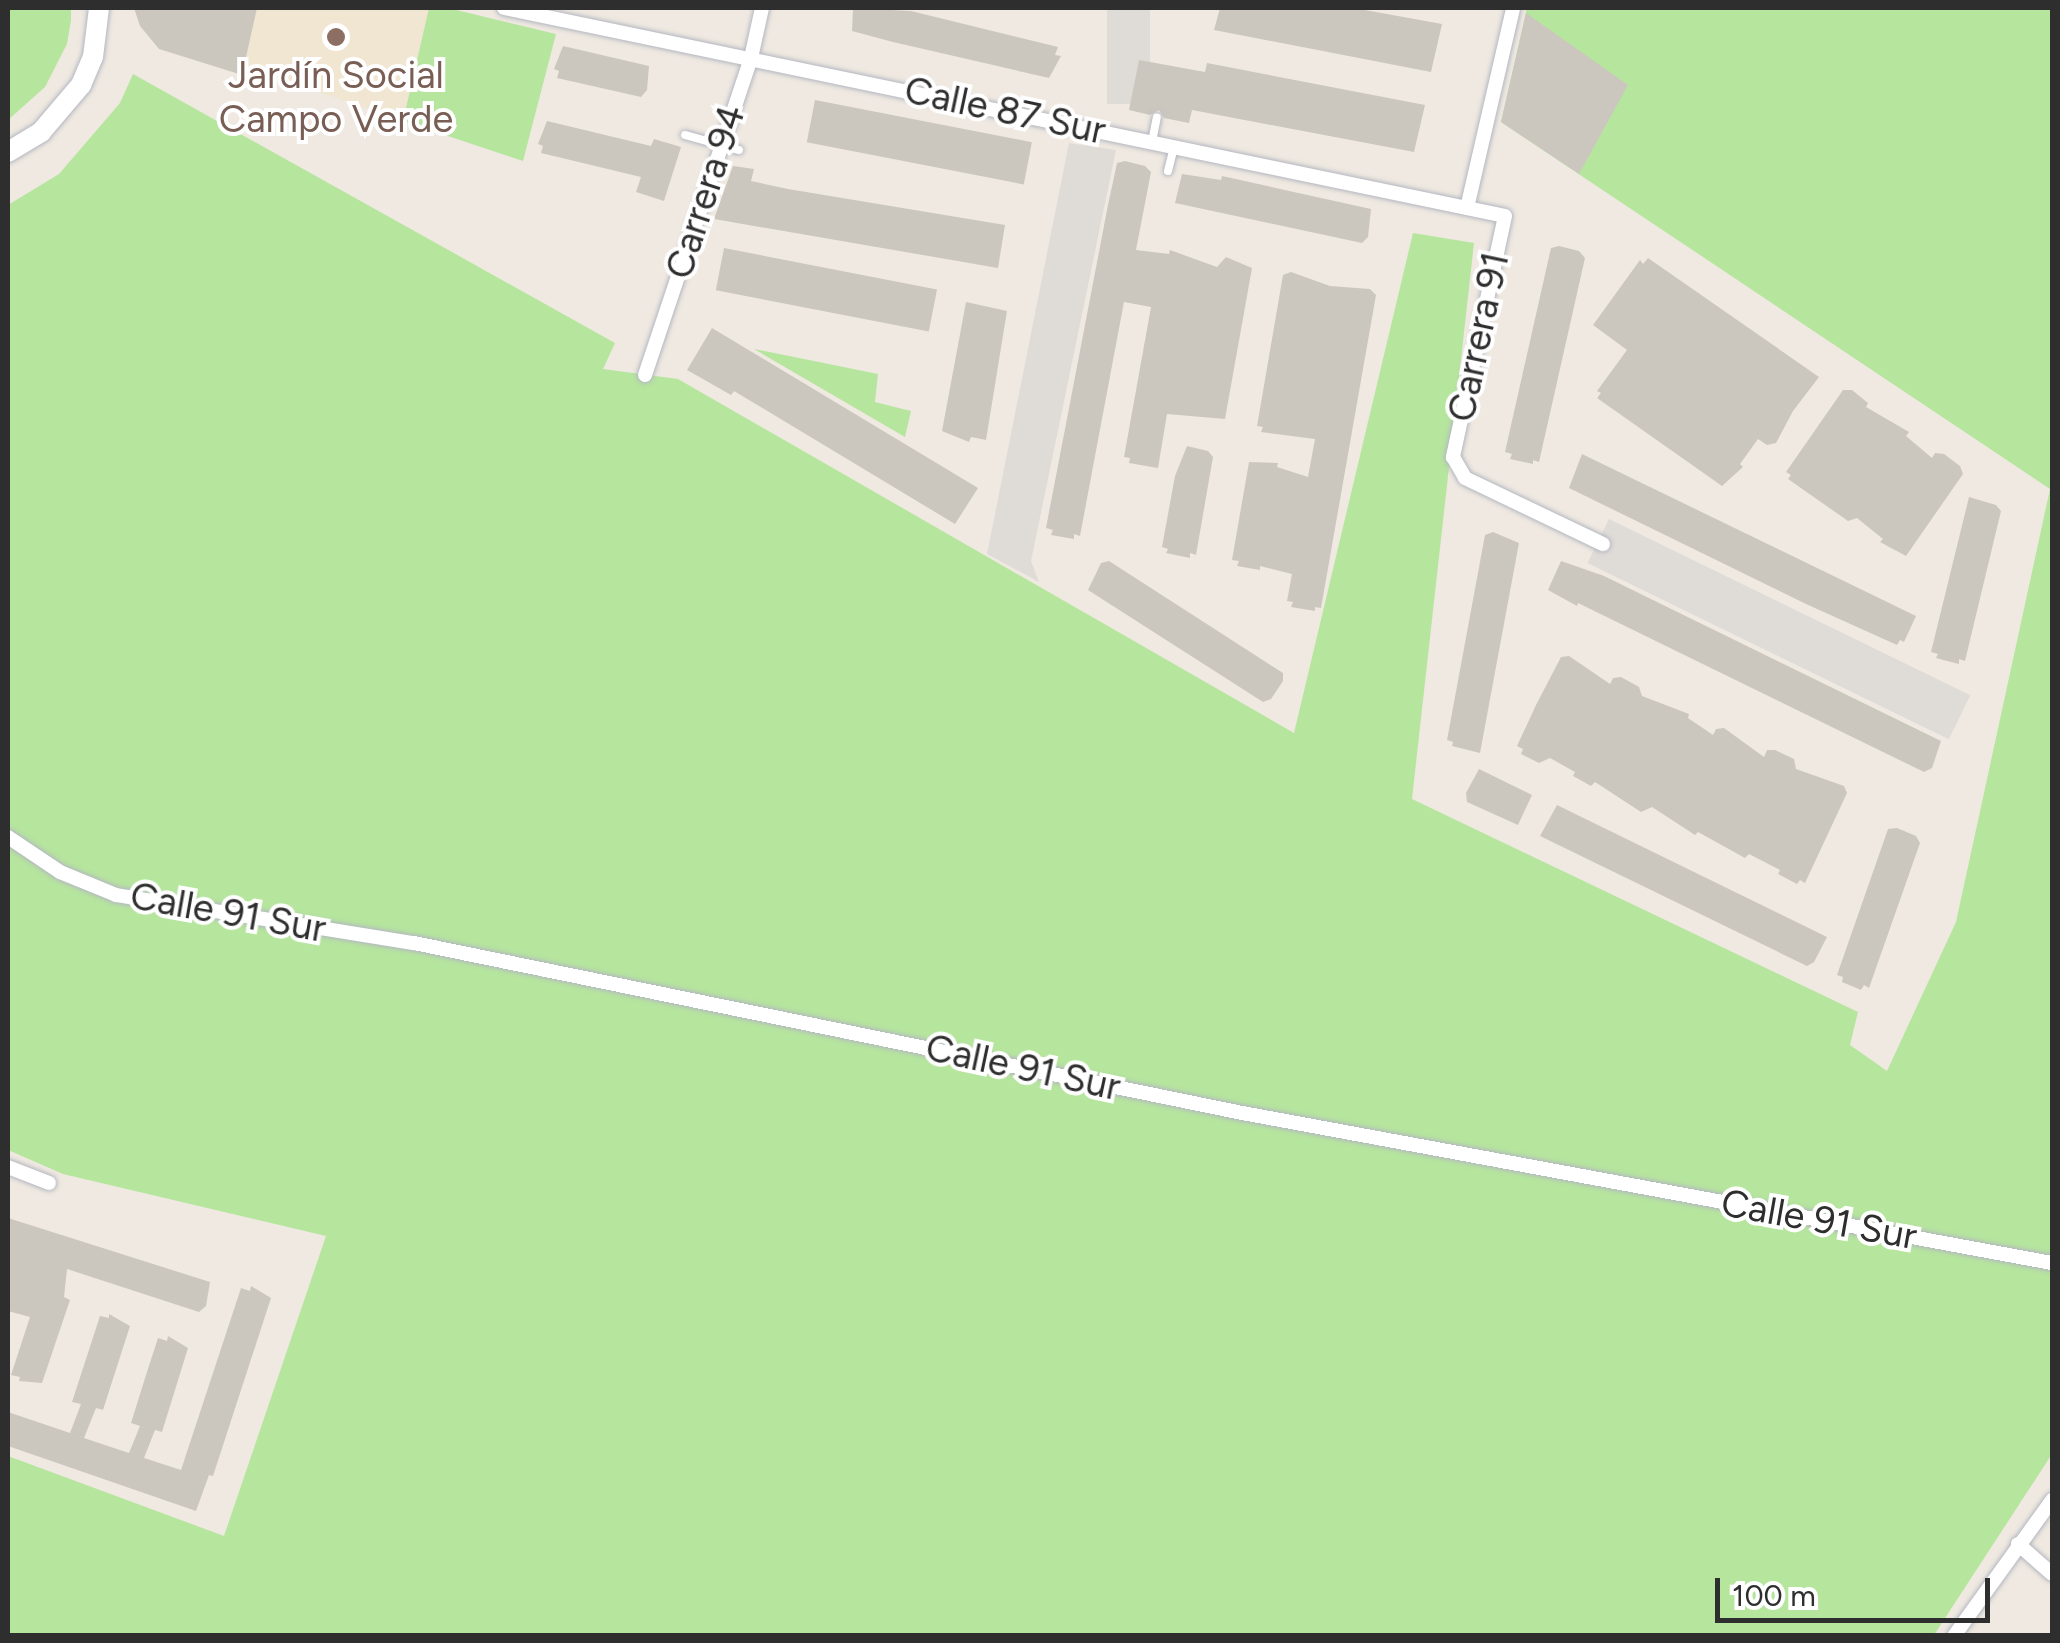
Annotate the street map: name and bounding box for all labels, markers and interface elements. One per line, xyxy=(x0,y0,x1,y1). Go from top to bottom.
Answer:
marker: Jardín Social Campo Verde xyxy=(325,26,347,48)
place label: Jardín Social Campo Verde xyxy=(219,53,453,142)
street label: Calle 87 Sur xyxy=(900,67,1110,155)
street label: Carrera 94 xyxy=(657,99,755,285)
street label: Carrera 91 xyxy=(1439,248,1519,426)
street label: Calle 91 Sur xyxy=(127,873,329,953)
street label: Calle 91 Sur xyxy=(922,1025,1124,1111)
street label: Calle 91 Sur xyxy=(1718,1180,1920,1260)
scale bar xyxy=(1720,1558,1995,1620)
text: 100 m xyxy=(1732,1577,1816,1614)

